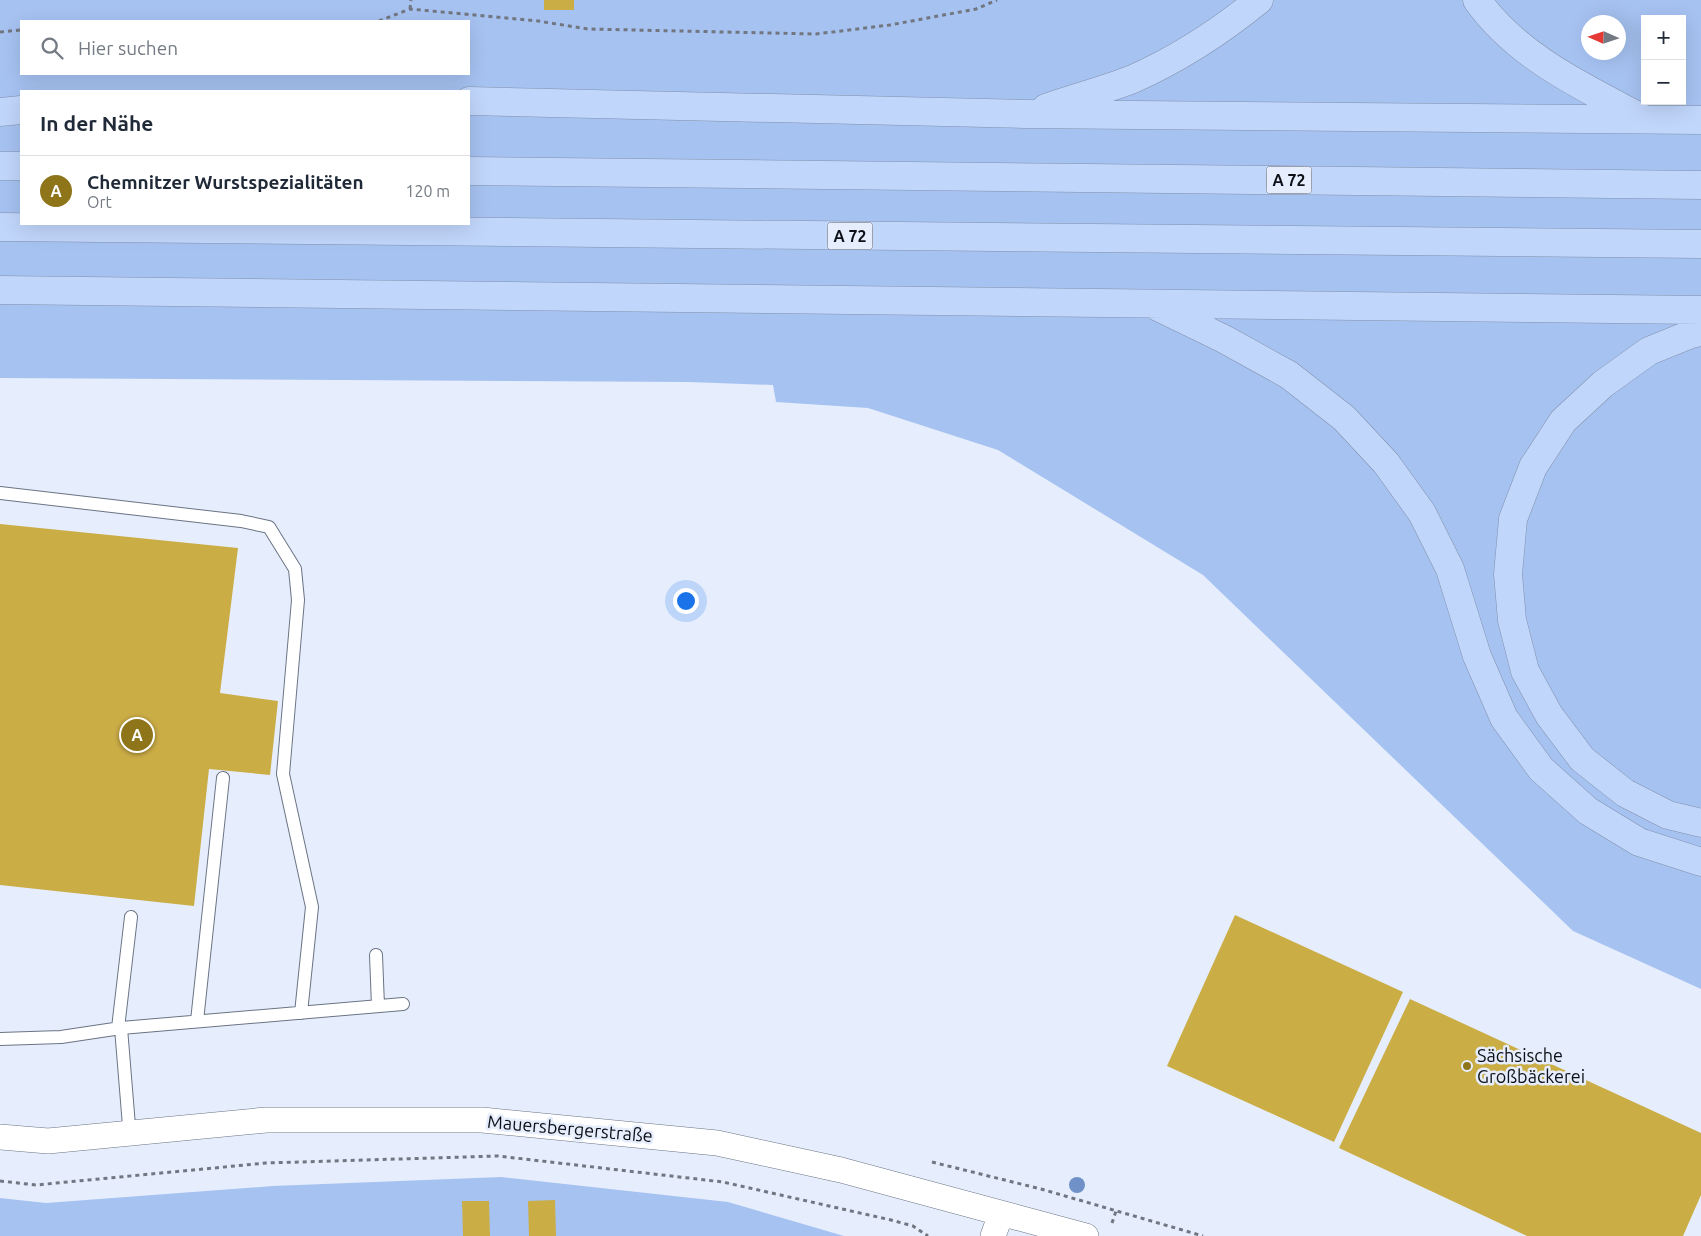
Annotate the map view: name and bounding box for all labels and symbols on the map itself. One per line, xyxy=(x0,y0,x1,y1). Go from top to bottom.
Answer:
north arrow xyxy=(1581,15,1626,60)
road number: A 72 xyxy=(1266,166,1312,194)
road number: A 72 xyxy=(828,222,872,250)
your location xyxy=(673,588,699,614)
pin: A xyxy=(121,716,153,754)
place label: Sächsische Großbäckerei xyxy=(1477,1045,1585,1086)
marker: Sächsische Großbäckerei xyxy=(1461,1060,1473,1072)
street label: Mauersbergerstraße xyxy=(487,1111,654,1145)

